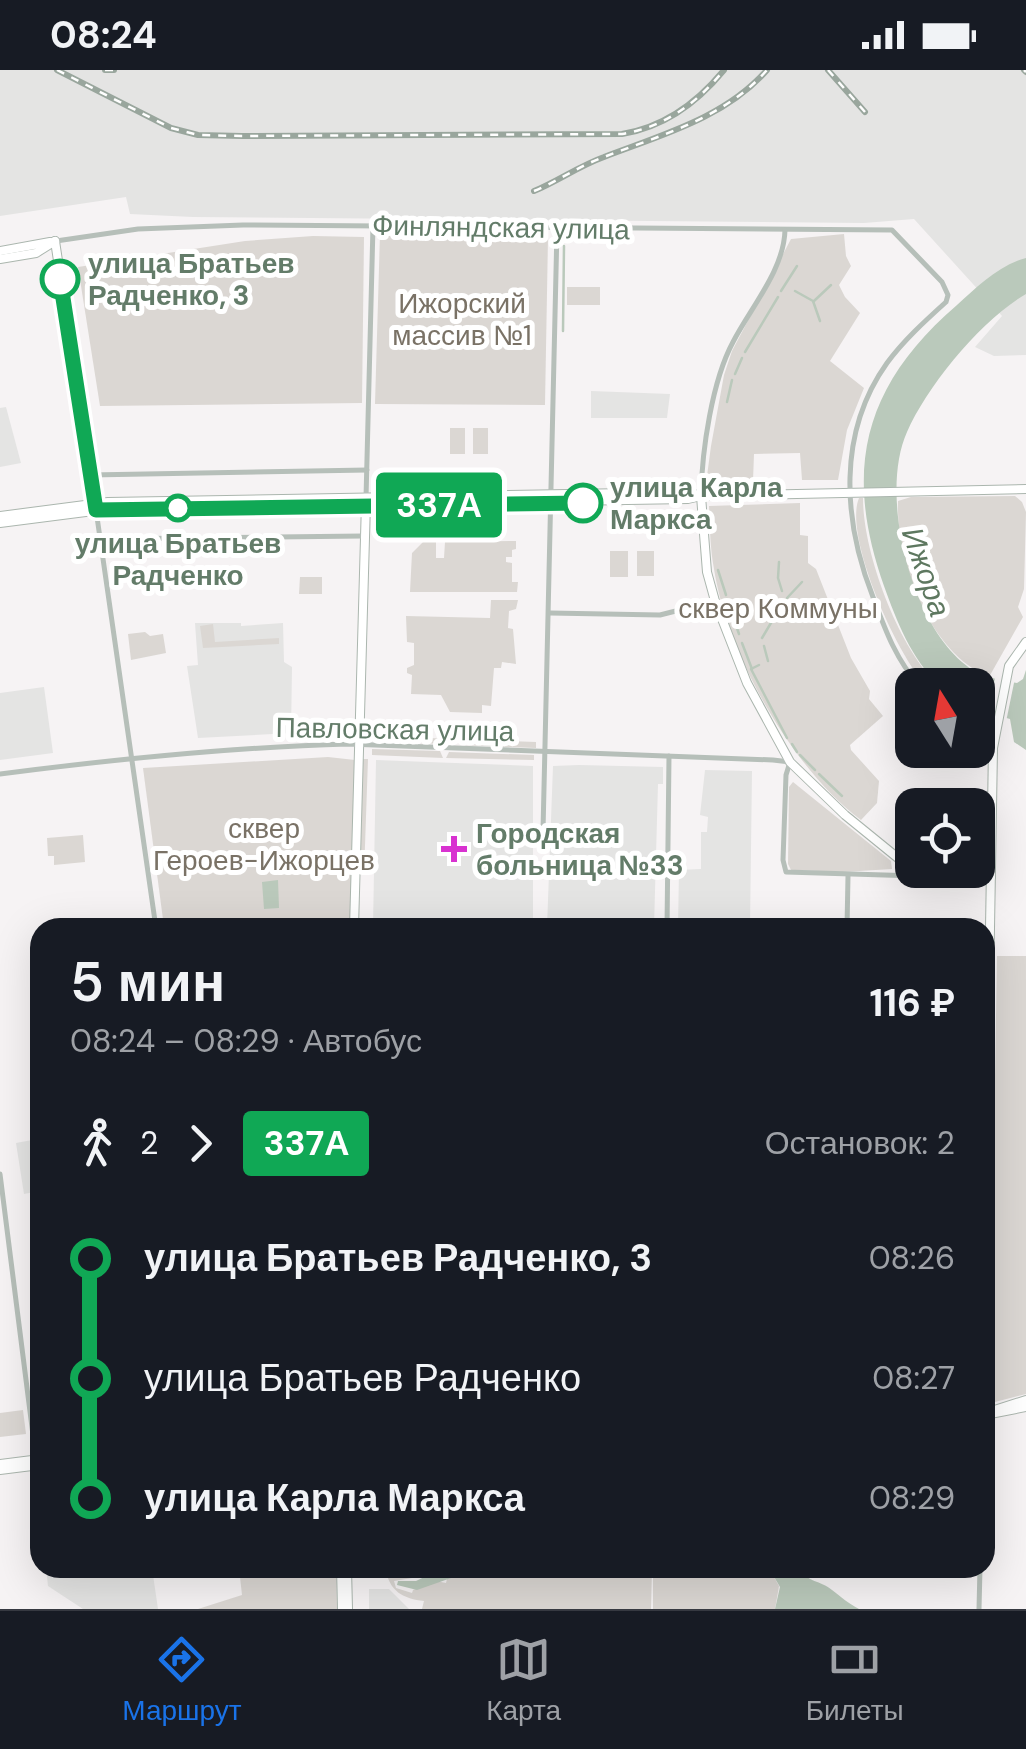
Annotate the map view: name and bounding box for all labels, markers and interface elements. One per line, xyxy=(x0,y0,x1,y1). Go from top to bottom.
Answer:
text: 08:24 xyxy=(50,10,157,60)
street label: Финляндская улица xyxy=(372,207,631,248)
place label: улица Братьев Радченко, 3 xyxy=(88,245,294,314)
marker: улица Братьев Радченко, 3 xyxy=(41,260,79,298)
park label: Ижорский массив №1 xyxy=(392,285,532,354)
place label: улица Карла Маркса xyxy=(610,469,783,538)
line badge: 337А xyxy=(369,472,509,538)
text: 337А xyxy=(396,482,482,528)
marker: улица Карла Маркса xyxy=(564,484,602,522)
marker: улица Братьев Радченко xyxy=(165,495,191,521)
water label: Ижора xyxy=(893,522,960,622)
place label: улица Братьев Радченко xyxy=(75,525,281,594)
park label: сквер Коммуны xyxy=(678,590,878,627)
north arrow xyxy=(895,668,995,768)
map controls xyxy=(895,668,995,888)
street label: Павловская улица xyxy=(275,709,515,750)
button: locate xyxy=(895,788,995,888)
park label: сквер Героев-Ижорцев xyxy=(153,810,375,879)
place label: Городская больница №33 xyxy=(476,815,684,884)
marker: Городская больница №33 xyxy=(441,836,467,862)
text: 5 мин xyxy=(70,946,225,1018)
text: 116 ₽ xyxy=(869,978,955,1028)
text: 08:24 – 08:29 · Автобус xyxy=(70,1020,422,1062)
icon: walk xyxy=(70,1116,125,1171)
icon: forward xyxy=(173,1116,228,1171)
text: 337А xyxy=(263,1120,349,1166)
text: 2 xyxy=(140,1122,158,1164)
text: Остановок: 2 xyxy=(765,1122,955,1164)
text: улица Братьев Радченко, 3 xyxy=(144,1233,652,1283)
text: 08:26 xyxy=(869,1237,955,1279)
text: улица Братьев Радченко xyxy=(144,1353,581,1403)
text: 08:27 xyxy=(872,1357,955,1399)
text: улица Карла Маркса xyxy=(144,1473,525,1523)
text: 08:29 xyxy=(869,1477,955,1519)
tab: Маршрут xyxy=(122,1632,242,1729)
tab: Карта xyxy=(486,1632,561,1729)
tab: Билеты xyxy=(806,1632,904,1729)

